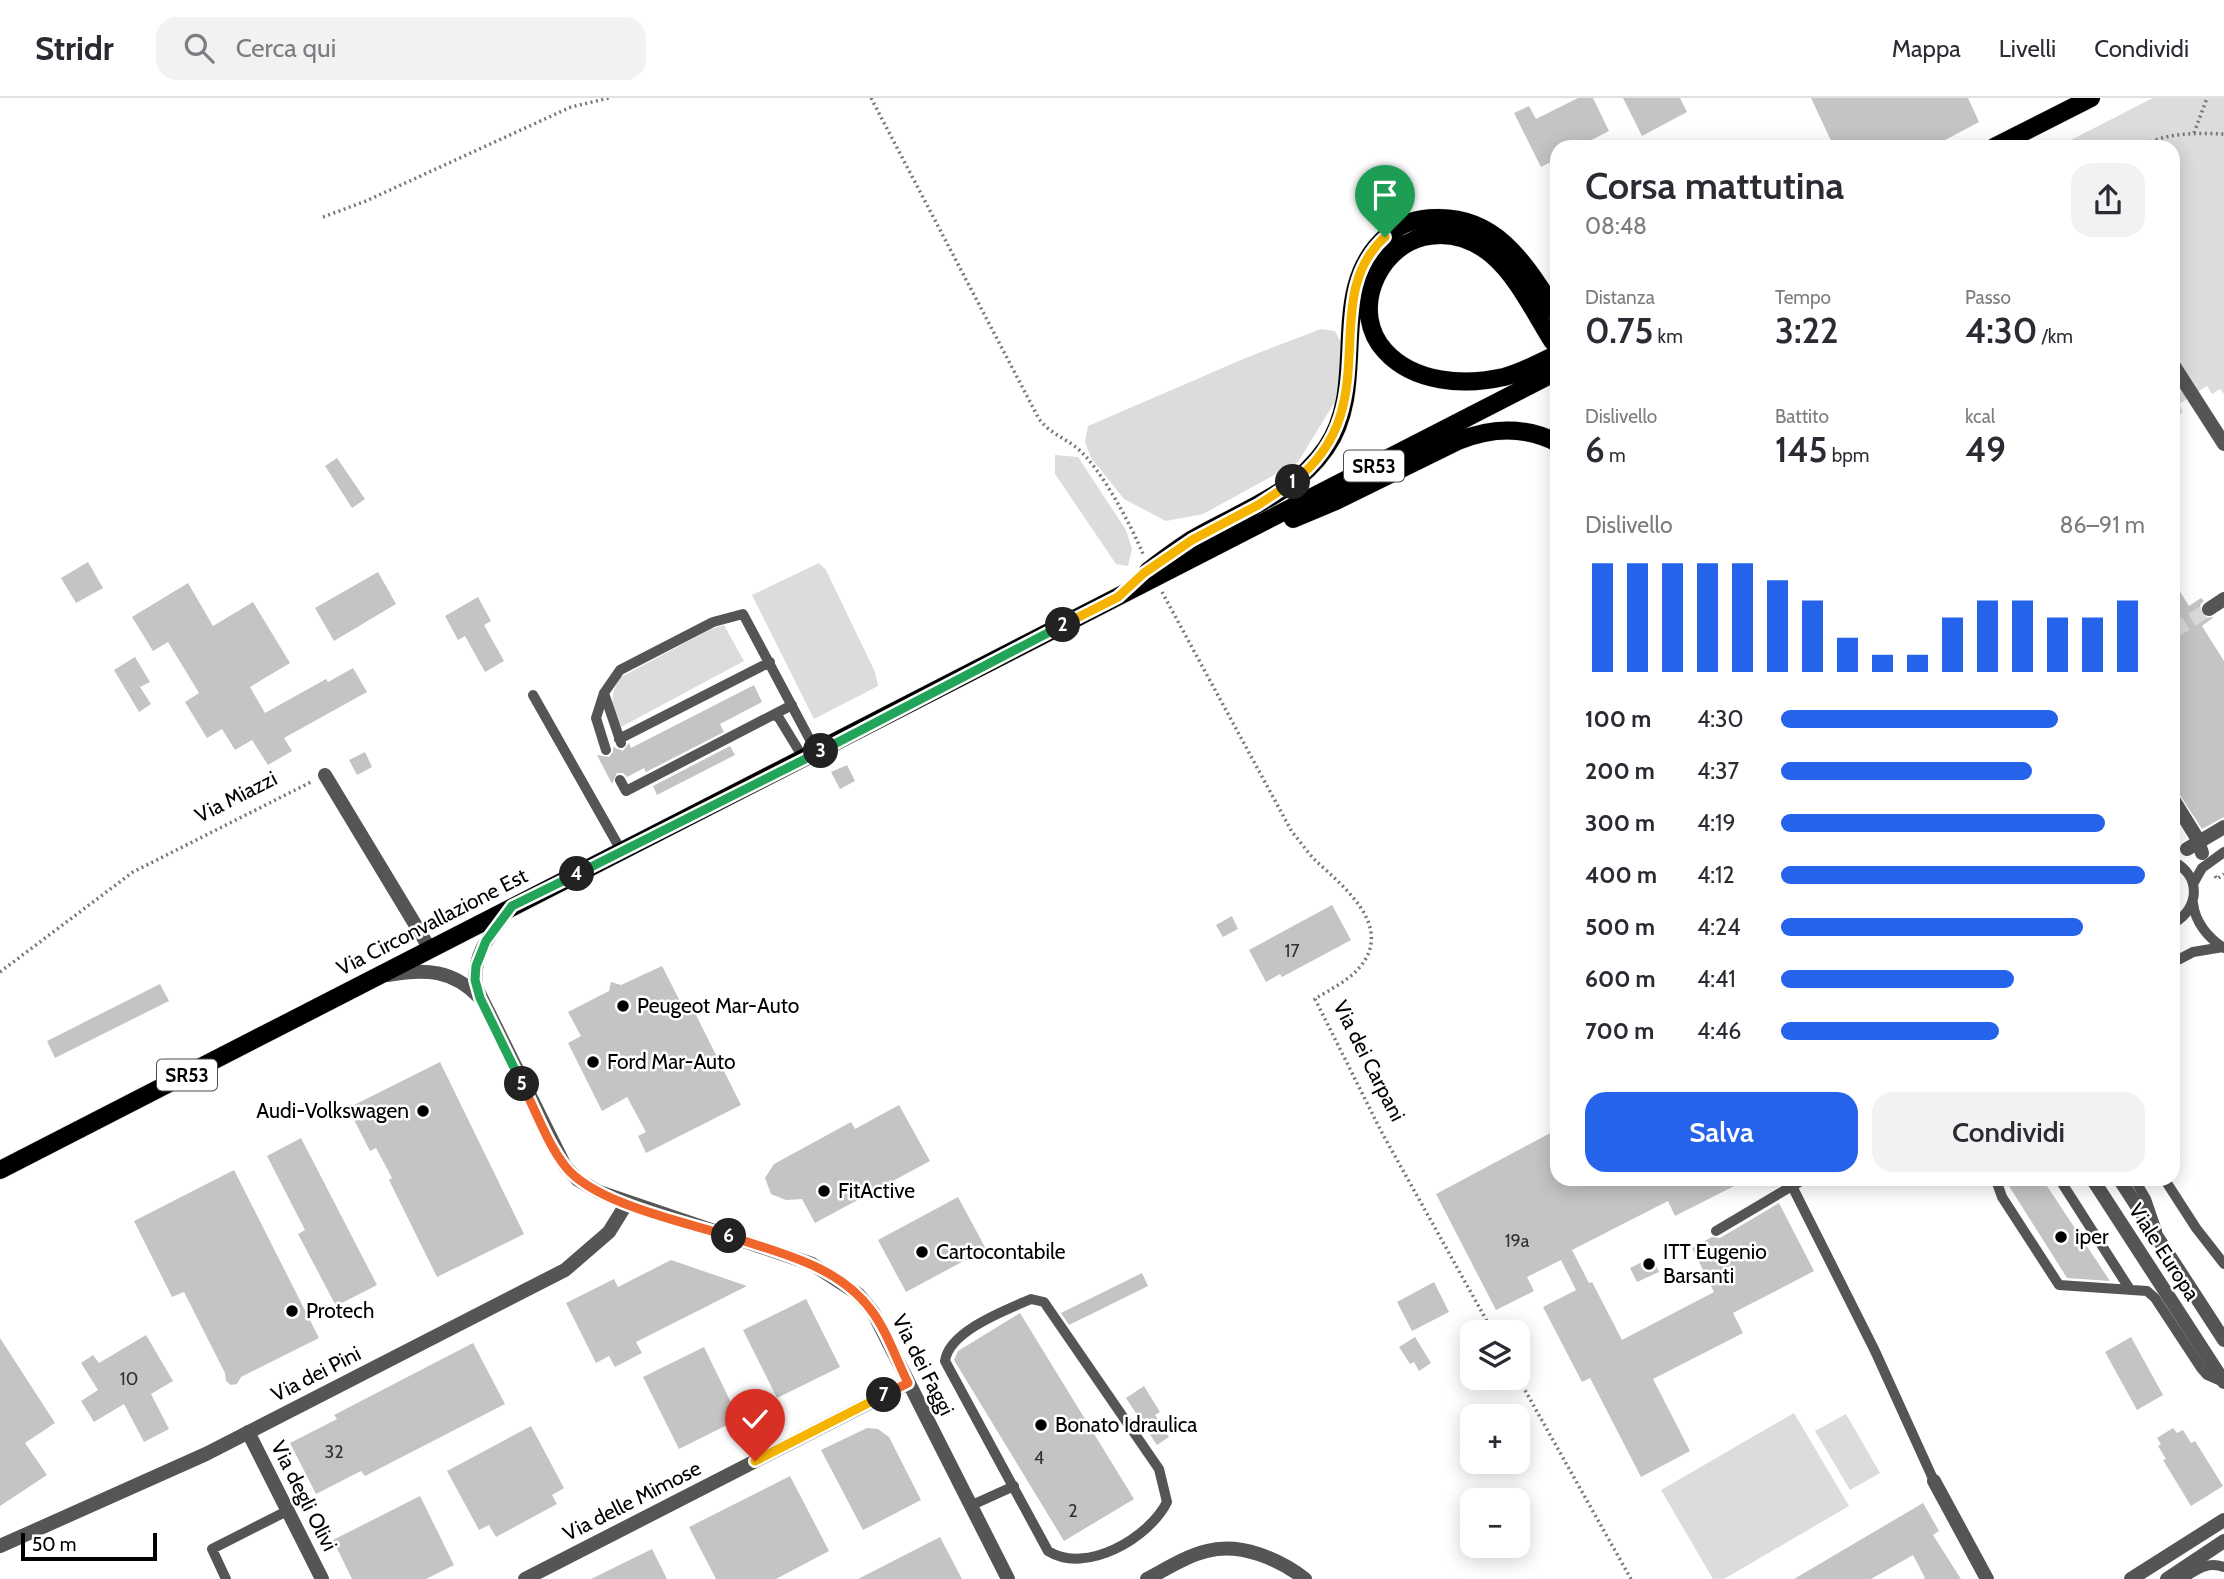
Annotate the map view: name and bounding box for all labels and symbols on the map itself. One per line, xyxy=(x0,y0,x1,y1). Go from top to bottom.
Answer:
pin xyxy=(1355,165,1415,237)
road number: SR53 xyxy=(1344,450,1404,482)
pin: 1 xyxy=(1276,464,1310,500)
pin: 2 xyxy=(1046,608,1080,642)
pin: 3 xyxy=(804,734,838,768)
street label: Via Miazzi xyxy=(191,765,281,828)
pin: 4 xyxy=(560,856,594,892)
street label: Via Circonvallazione Est xyxy=(332,863,531,980)
house number: 17 xyxy=(1285,940,1299,962)
place label: Peugeot Mar-Auto xyxy=(637,993,799,1018)
street label: Via dei Carpani xyxy=(1328,996,1411,1125)
marker: Peugeot Mar-Auto xyxy=(615,998,631,1014)
place label: Ford Mar-Auto xyxy=(607,1049,736,1074)
marker: Ford Mar-Auto xyxy=(585,1054,601,1070)
road number: SR53 xyxy=(157,1060,217,1091)
pin: 5 xyxy=(504,1066,540,1102)
place label: Audi-Volkswagen xyxy=(256,1098,409,1123)
marker: Audi-Volkswagen xyxy=(415,1103,431,1119)
place label: FitActive xyxy=(838,1178,915,1203)
marker: FitActive xyxy=(816,1183,832,1199)
street label: Viale Europa xyxy=(2124,1199,2205,1305)
pin: 6 xyxy=(712,1218,746,1254)
place label: iper xyxy=(2075,1224,2109,1249)
marker: iper xyxy=(2053,1229,2069,1245)
house number: 19a xyxy=(1505,1230,1530,1252)
place label: Cartocontabile xyxy=(936,1239,1066,1264)
place label: ITT Eugenio Barsanti xyxy=(1663,1239,1767,1288)
marker: Cartocontabile xyxy=(914,1244,930,1260)
marker: ITT Eugenio Barsanti xyxy=(1641,1256,1657,1272)
place label: Protech xyxy=(306,1298,374,1323)
marker: Protech xyxy=(284,1303,300,1319)
street label: Via dei Faggi xyxy=(887,1310,960,1420)
street label: Via dei Pini xyxy=(267,1340,365,1407)
house number: 10 xyxy=(120,1368,138,1390)
pin: 7 xyxy=(866,1378,902,1412)
pin xyxy=(725,1389,785,1461)
place label: Bonato Idraulica xyxy=(1055,1412,1197,1437)
marker: Bonato Idraulica xyxy=(1033,1417,1049,1433)
street label: Via degli Olivi xyxy=(266,1437,343,1555)
house number: 32 xyxy=(324,1441,344,1463)
house number: 4 xyxy=(1034,1447,1044,1469)
street label: Via delle Mimose xyxy=(559,1455,705,1546)
house number: 2 xyxy=(1068,1500,1078,1522)
scale bar xyxy=(21,1530,158,1562)

